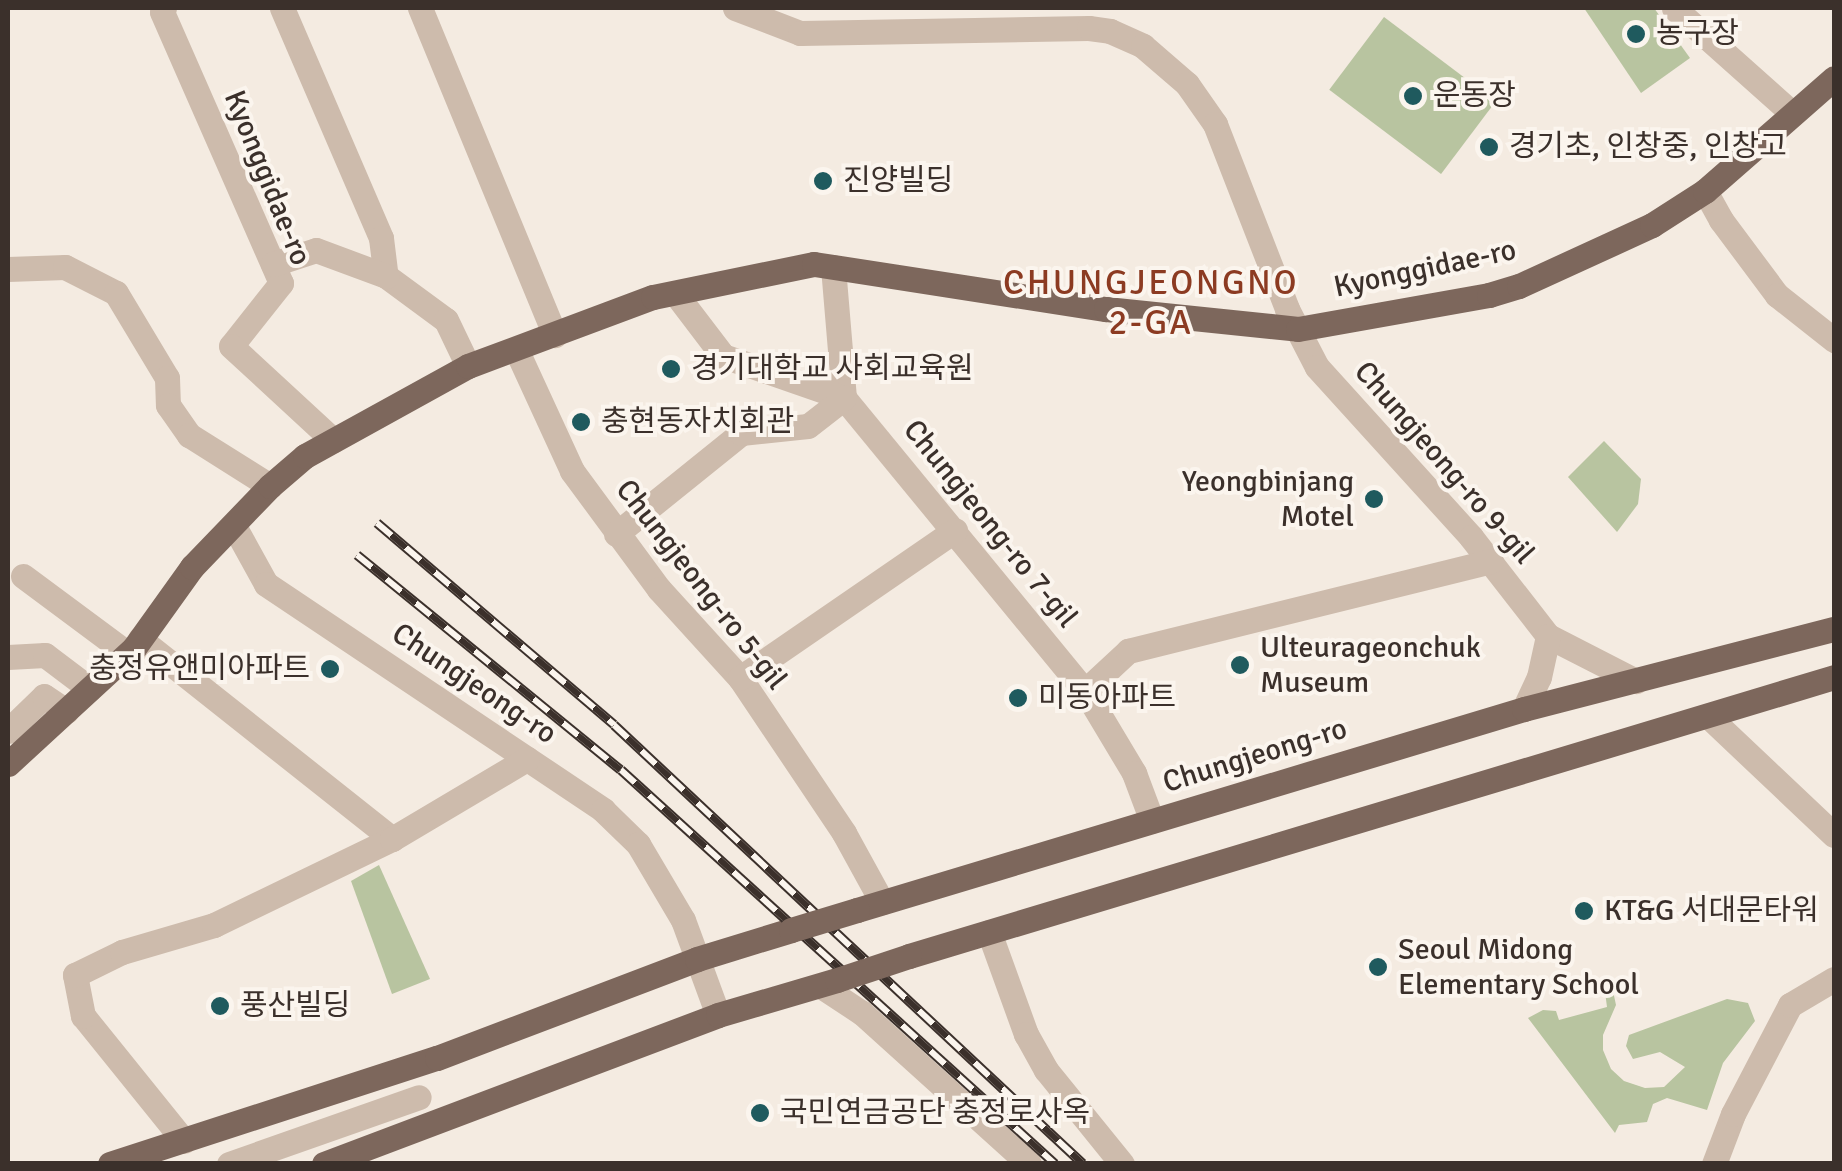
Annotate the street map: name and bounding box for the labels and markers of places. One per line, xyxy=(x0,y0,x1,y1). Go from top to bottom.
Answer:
place label: 농구장 xyxy=(1656,16,1739,52)
marker: 농구장 xyxy=(1625,23,1647,45)
place label: 운동장 xyxy=(1433,78,1516,114)
marker: 운동장 xyxy=(1402,85,1424,107)
place label: 경기초, 인창중, 인창고 xyxy=(1509,129,1787,165)
marker: 경기초, 인창중, 인창고 xyxy=(1478,136,1500,158)
place label: 진양빌딩 xyxy=(843,163,953,199)
marker: 진양빌딩 xyxy=(812,170,834,192)
place label: 경기대학교 사회교육원 xyxy=(691,351,974,387)
marker: 경기대학교 사회교육원 xyxy=(660,358,682,380)
place label: 충현동자치회관 xyxy=(601,404,794,440)
marker: 충현동자치회관 xyxy=(570,411,592,433)
place label: Yeongbinjang Motel xyxy=(1182,464,1354,534)
marker: Yeongbinjang Motel xyxy=(1363,488,1385,510)
place label: Ulteurageonchuk Museum xyxy=(1260,630,1481,700)
place label: 충정유앤미아파트 xyxy=(89,651,310,687)
marker: Ulteurageonchuk Museum xyxy=(1229,654,1251,676)
marker: 충정유앤미아파트 xyxy=(319,658,341,680)
place label: 미동아파트 xyxy=(1038,680,1176,716)
marker: 미동아파트 xyxy=(1007,687,1029,709)
place label: KT&G 서대문타워 xyxy=(1604,893,1819,929)
marker: KT&G 서대문타워 xyxy=(1573,900,1595,922)
place label: Seoul Midong Elementary School xyxy=(1398,932,1639,1002)
marker: Seoul Midong Elementary School xyxy=(1367,956,1389,978)
place label: 풍산빌딩 xyxy=(240,988,350,1024)
marker: 풍산빌딩 xyxy=(209,995,231,1017)
place label: 국민연금공단 충정로사옥 xyxy=(780,1095,1090,1131)
marker: 국민연금공단 충정로사옥 xyxy=(749,1102,771,1124)

